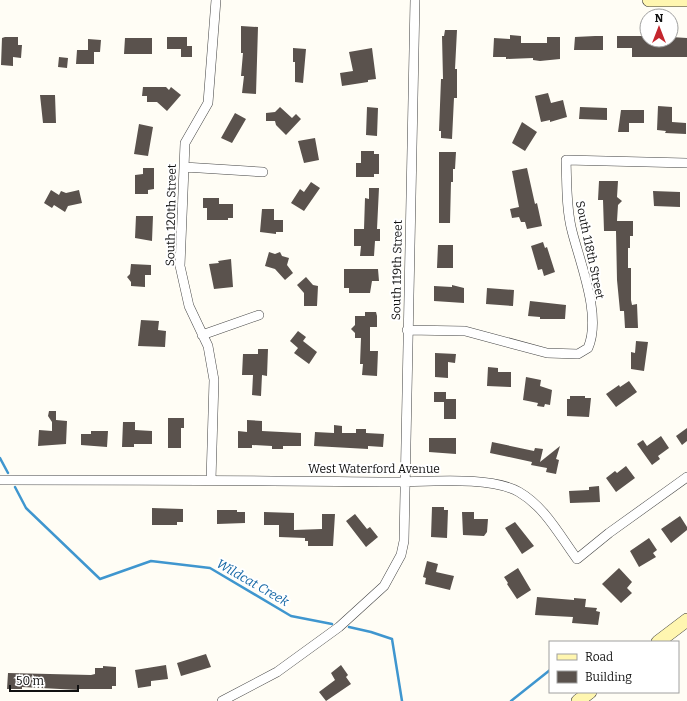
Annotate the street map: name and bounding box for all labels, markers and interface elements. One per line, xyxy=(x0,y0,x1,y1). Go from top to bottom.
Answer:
north arrow xyxy=(639,8,679,48)
text: N xyxy=(655,12,664,25)
street label: South 120th Street xyxy=(163,163,179,266)
street label: South 118th Street xyxy=(573,199,607,301)
street label: South 119th Street xyxy=(389,219,405,320)
street label: West Waterford Avenue xyxy=(308,462,440,476)
water label: Wildcat Creek xyxy=(214,556,292,610)
legend xyxy=(549,641,679,693)
text: Road xyxy=(585,650,613,664)
scale bar xyxy=(10,667,78,693)
text: Building xyxy=(585,670,632,684)
text: 50 m xyxy=(16,674,45,688)

